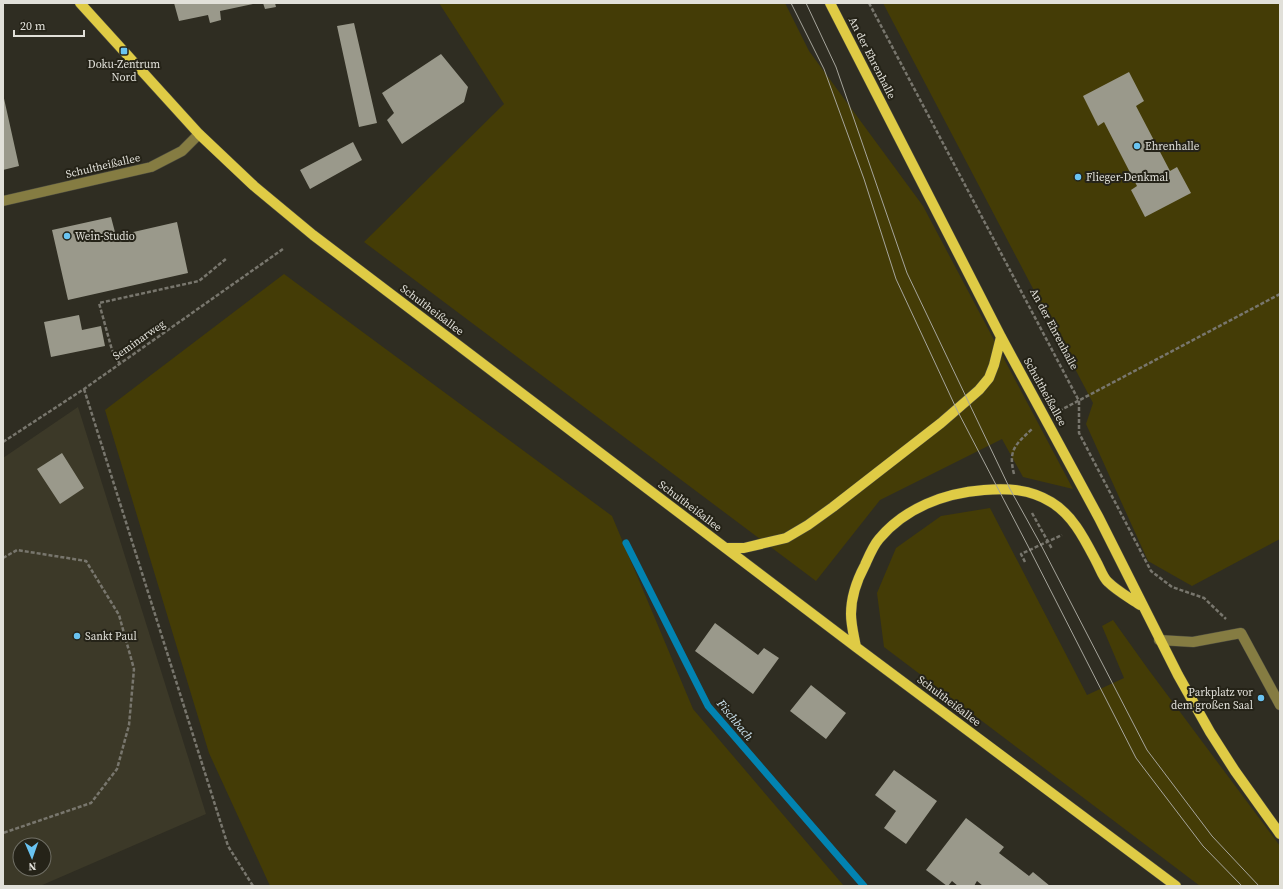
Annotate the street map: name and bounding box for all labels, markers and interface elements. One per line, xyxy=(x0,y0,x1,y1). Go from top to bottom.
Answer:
scale bar xyxy=(14,12,84,38)
street label: An der Ehrenhalle xyxy=(845,14,899,102)
text: 20 m xyxy=(20,18,46,34)
marker: Doku-Zentrum Nord xyxy=(119,46,129,56)
place label: Doku-Zentrum Nord xyxy=(88,57,160,85)
place label: Ehrenhalle xyxy=(1145,139,1200,154)
marker: Ehrenhalle xyxy=(1132,141,1142,151)
street label: Schultheißallee xyxy=(64,150,142,182)
place label: Flieger-Denkmal xyxy=(1086,170,1168,185)
marker: Flieger-Denkmal xyxy=(1073,172,1083,182)
place label: Wein-Studio xyxy=(75,229,135,244)
marker: Wein-Studio xyxy=(62,231,72,241)
street label: Schultheißallee xyxy=(397,281,467,339)
street label: An der Ehrenhalle xyxy=(1026,286,1082,373)
street label: Seminarweg xyxy=(110,316,168,364)
street label: Schultheißallee xyxy=(1020,355,1070,429)
street label: Schultheißallee xyxy=(655,477,725,535)
place label: Sankt Paul xyxy=(85,629,137,644)
marker: Sankt Paul xyxy=(72,631,82,641)
street label: Schultheißallee xyxy=(914,672,984,730)
place label: Parkplatz vor dem großen Saal xyxy=(1171,685,1253,713)
marker: Parkplatz vor dem großen Saal xyxy=(1256,693,1266,703)
water label: Fischbach xyxy=(712,695,757,744)
north arrow xyxy=(12,837,52,877)
text: N xyxy=(28,859,37,874)

